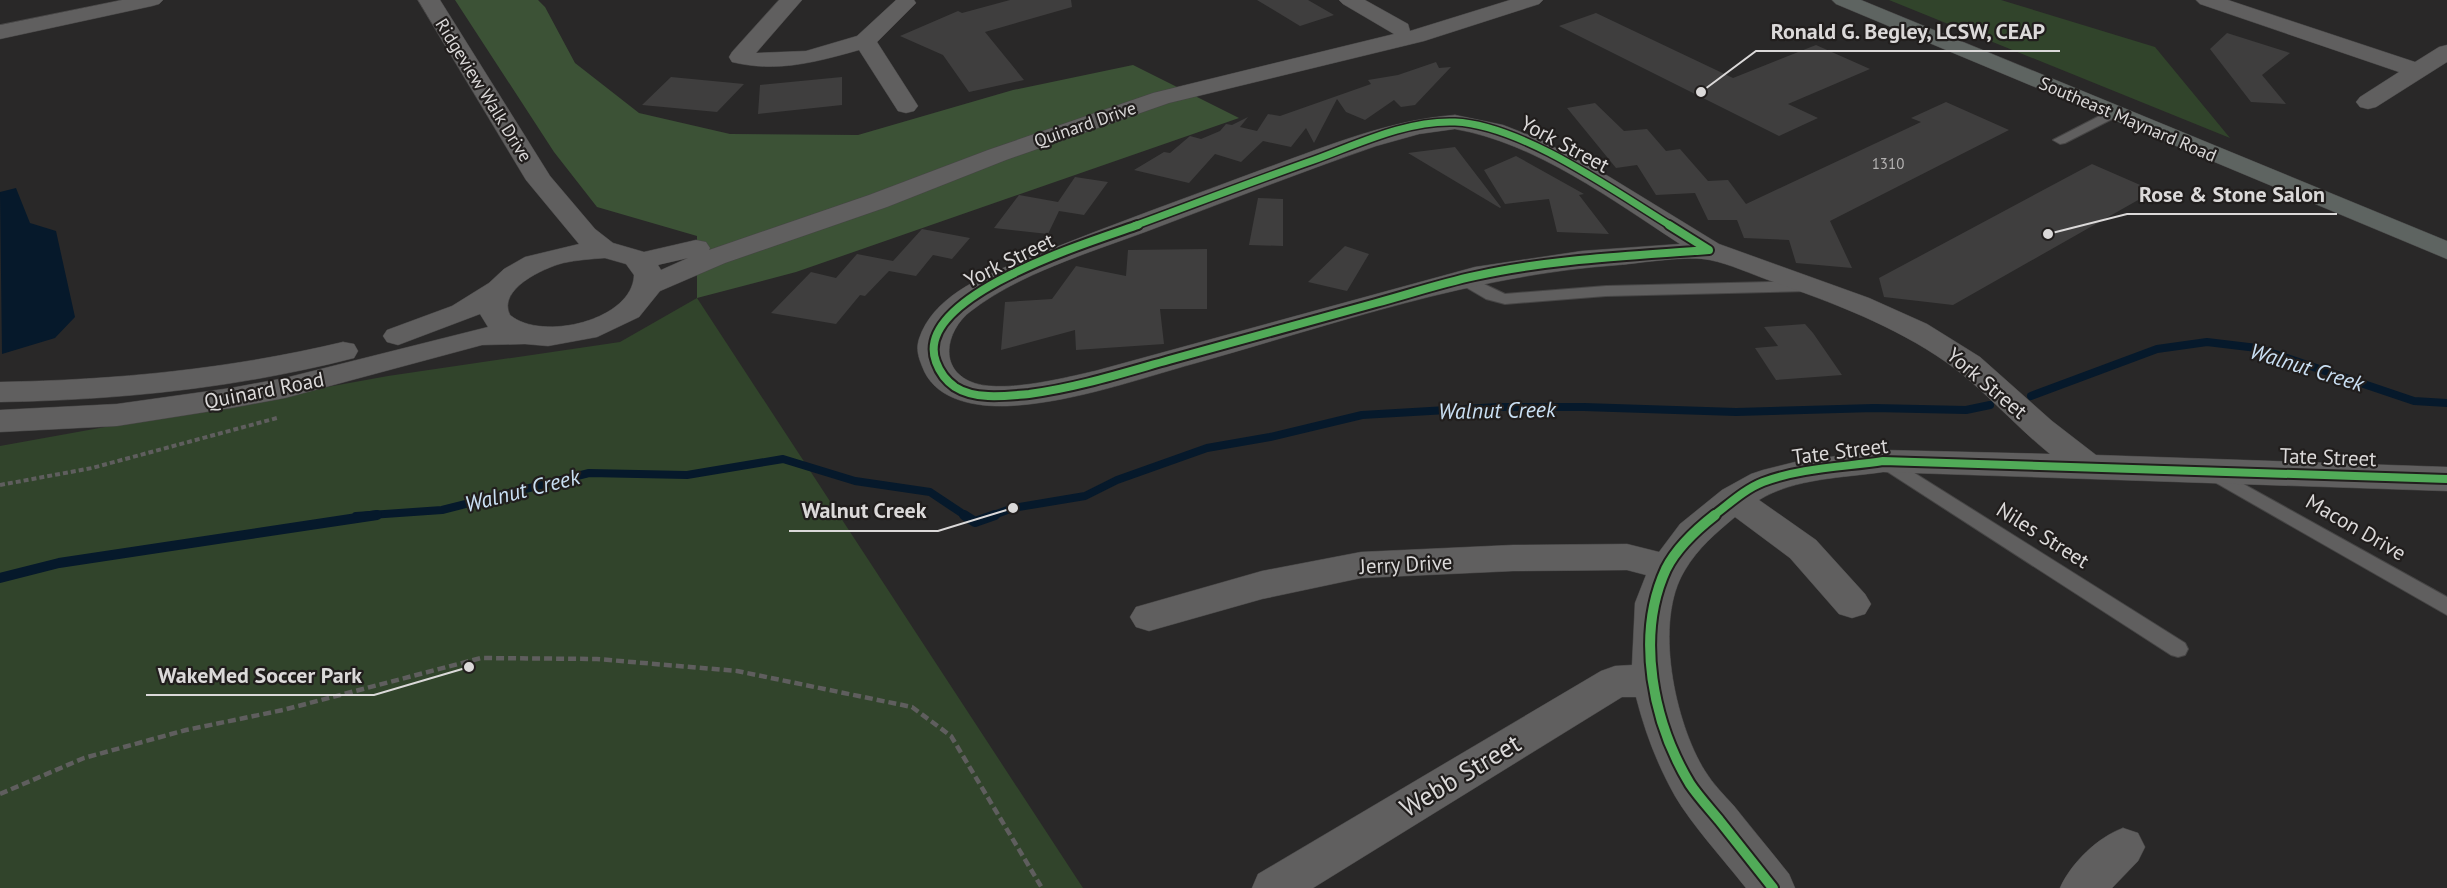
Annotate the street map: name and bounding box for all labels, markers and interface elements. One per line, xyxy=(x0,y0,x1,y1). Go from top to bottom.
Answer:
callout: Ronald G. Begley, LCSW, CEAP xyxy=(1756,11,2060,51)
street label: Ridgeview Walk Drive xyxy=(431,14,537,166)
text: Ronald G. Begley, LCSW, CEAP xyxy=(1771,17,2046,45)
street label: Southeast Maynard Road xyxy=(2036,71,2220,167)
street label: Quinard Drive xyxy=(1031,96,1139,152)
street label: York Street xyxy=(1516,109,1614,179)
house number: 1310 xyxy=(1872,154,1904,173)
callout: Rose & Stone Salon xyxy=(2127,174,2337,214)
text: Rose & Stone Salon xyxy=(2139,180,2325,208)
street label: York Street xyxy=(959,227,1059,293)
water label: Walnut Creek xyxy=(2247,336,2368,398)
street label: York Street xyxy=(1941,341,2033,425)
street label: Quinard Road xyxy=(202,365,326,415)
water label: Walnut Creek xyxy=(1438,395,1557,425)
street label: Tate Street xyxy=(1790,432,1890,470)
street label: Tate Street xyxy=(2279,442,2377,472)
water label: Walnut Creek xyxy=(462,462,584,518)
street label: Macon Drive xyxy=(2301,487,2411,567)
callout: Walnut Creek xyxy=(789,491,938,531)
text: Walnut Creek xyxy=(802,496,927,524)
street label: Niles Street xyxy=(1991,496,2095,574)
street label: Jerry Drive xyxy=(1358,548,1453,580)
callout: WakeMed Soccer Park xyxy=(146,655,374,695)
text: WakeMed Soccer Park xyxy=(158,661,362,689)
street label: Webb Street xyxy=(1394,726,1527,824)

